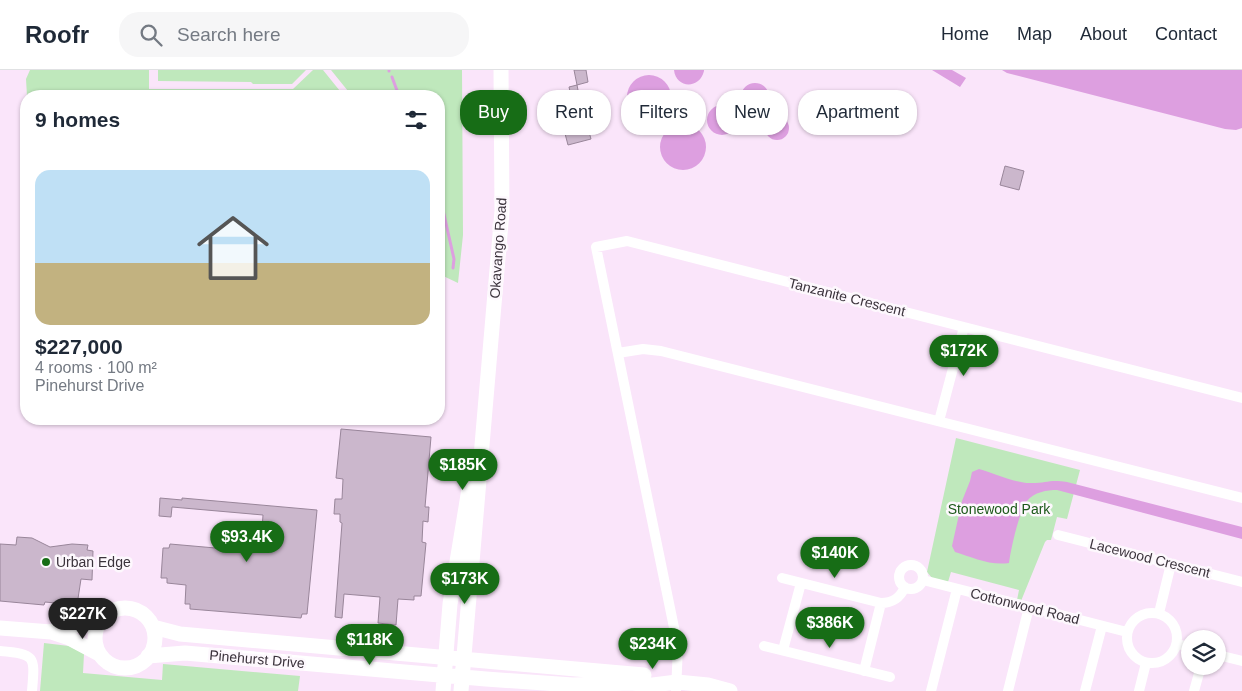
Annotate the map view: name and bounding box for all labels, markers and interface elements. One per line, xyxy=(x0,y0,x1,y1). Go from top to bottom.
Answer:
search box xyxy=(119,12,469,57)
text: Roofr xyxy=(25,21,89,48)
icon: search xyxy=(137,21,165,49)
text: Search here xyxy=(177,24,281,45)
text: Home xyxy=(941,24,989,44)
text: Map xyxy=(1017,24,1052,44)
text: About xyxy=(1080,24,1127,44)
text: Contact xyxy=(1155,24,1217,44)
chip: Buy xyxy=(460,90,527,135)
chip: Rent xyxy=(537,90,611,135)
chip: Filters xyxy=(621,90,706,135)
chip: New xyxy=(716,90,788,135)
chip: Apartment xyxy=(798,90,917,135)
icon: filters xyxy=(402,106,430,134)
text: 9 homes xyxy=(35,108,120,131)
street label: Okavango Road xyxy=(486,197,510,299)
icon: home xyxy=(188,203,278,293)
street label: Tanzanite Crescent xyxy=(787,275,907,319)
pin: $172K xyxy=(929,334,999,377)
text: $227,000 xyxy=(35,335,123,358)
text: $172K xyxy=(940,342,988,359)
text: 4 rooms · 100 m² xyxy=(35,359,157,376)
text: Pinehurst Drive xyxy=(35,377,144,394)
pin: $185K xyxy=(428,448,498,491)
text: $185K xyxy=(439,456,487,473)
park label: Stonewood Park xyxy=(948,501,1051,517)
pin: $93.4K xyxy=(206,520,288,563)
text: $93.4K xyxy=(221,528,273,545)
street label: Lacewood Crescent xyxy=(1088,535,1212,581)
pin: $140K xyxy=(800,536,870,579)
text: $140K xyxy=(811,544,859,561)
place label: Urban Edge xyxy=(56,554,131,570)
marker: Urban Edge xyxy=(40,556,52,568)
pin: $173K xyxy=(430,562,500,605)
text: $173K xyxy=(441,570,489,587)
street label: Cottonwood Road xyxy=(969,585,1081,627)
pin: $227K xyxy=(48,598,118,640)
text: $227K xyxy=(59,605,107,622)
pin: $386K xyxy=(795,606,865,649)
text: $386K xyxy=(806,614,854,631)
pin: $118K xyxy=(335,624,405,666)
pin: $234K xyxy=(618,628,688,670)
map controls xyxy=(1181,630,1226,675)
button: layers xyxy=(1181,630,1226,675)
text: $118K xyxy=(347,631,393,648)
text: $234K xyxy=(629,635,677,652)
street label: Pinehurst Drive xyxy=(209,647,306,671)

